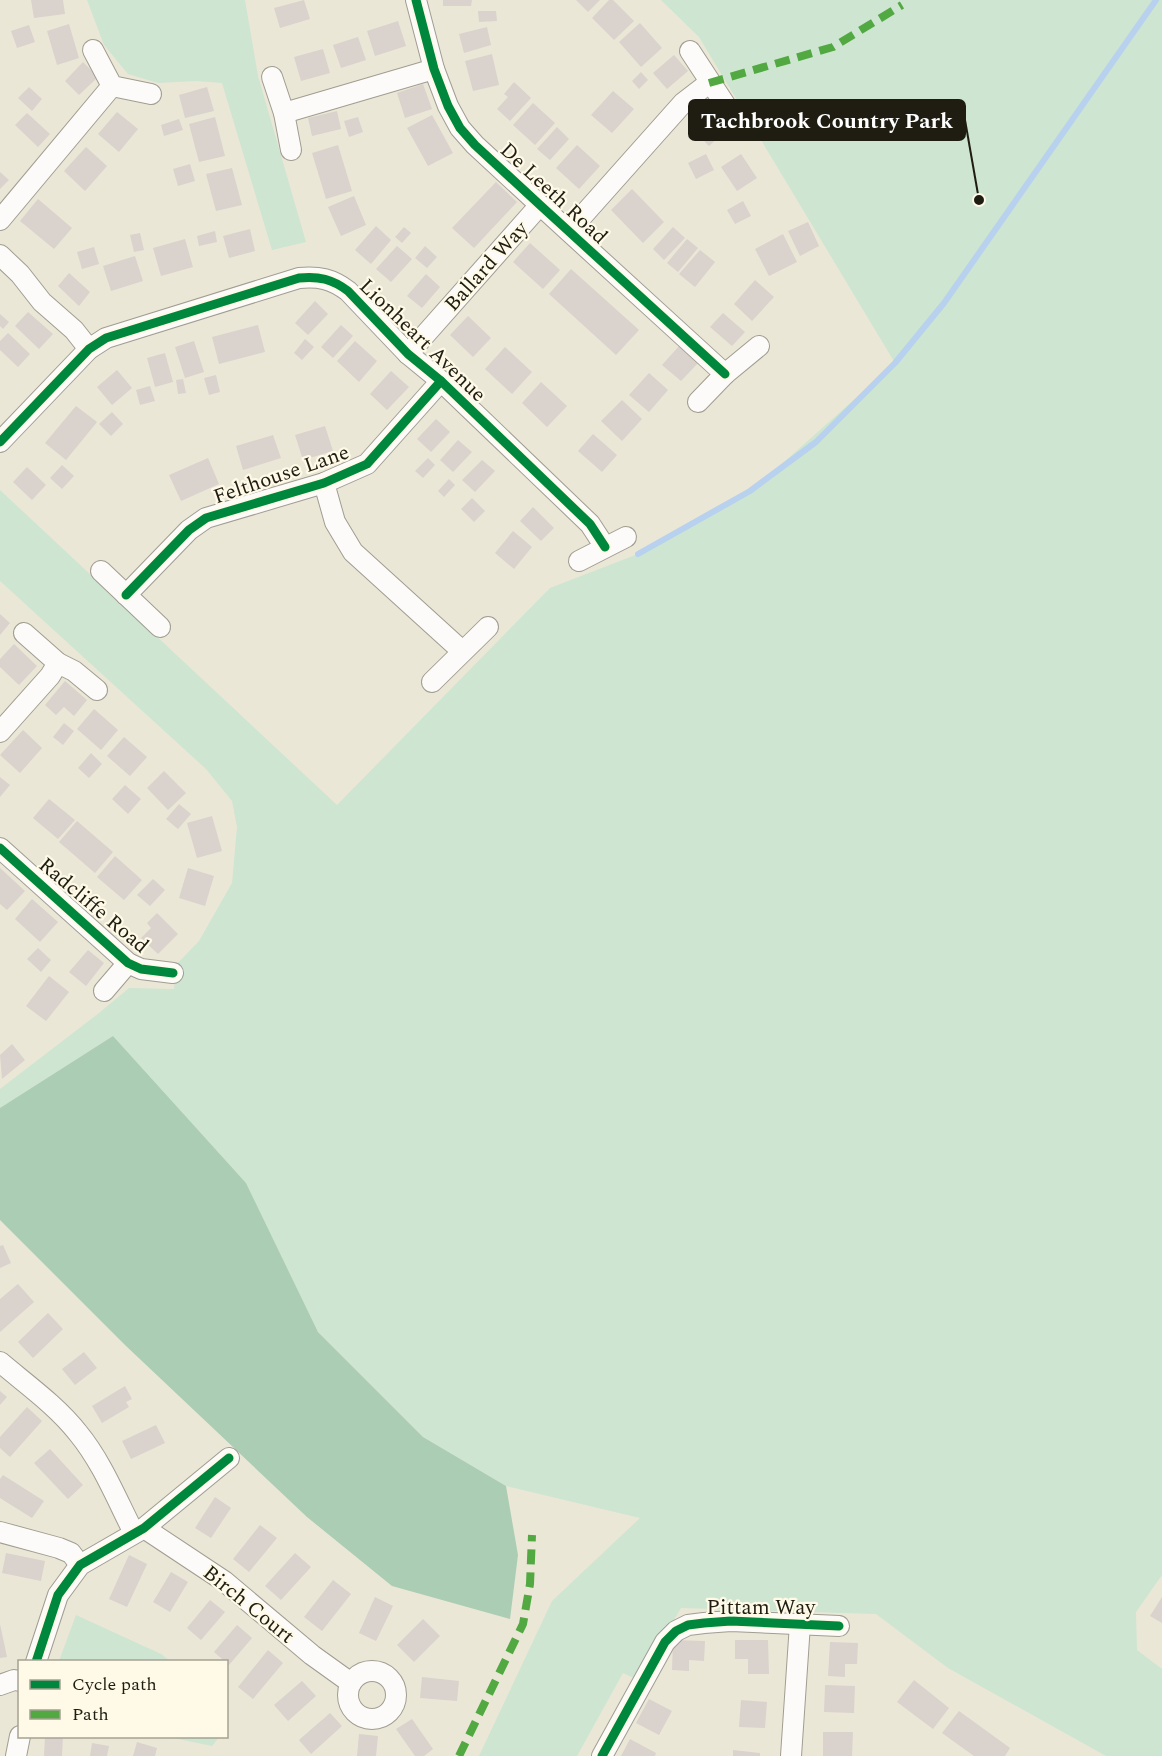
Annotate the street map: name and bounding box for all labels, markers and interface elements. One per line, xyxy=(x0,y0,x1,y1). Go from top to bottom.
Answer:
callout: Tachbrook Country Park xyxy=(689,100,965,140)
text: Tachbrook Country Park xyxy=(701,105,954,138)
street label: De Leeth Road xyxy=(492,135,615,252)
street label: Ballard Way xyxy=(437,214,537,319)
street label: Lionheart Avenue xyxy=(351,271,493,410)
street label: Felthouse Lane xyxy=(209,437,354,513)
street label: Radcliffe Road xyxy=(31,850,156,962)
street label: Birch Court xyxy=(195,1558,301,1652)
street label: Pittam Way xyxy=(707,1592,816,1624)
legend xyxy=(18,1660,228,1738)
text: Cycle path xyxy=(72,1671,157,1698)
text: Path xyxy=(72,1701,109,1728)

